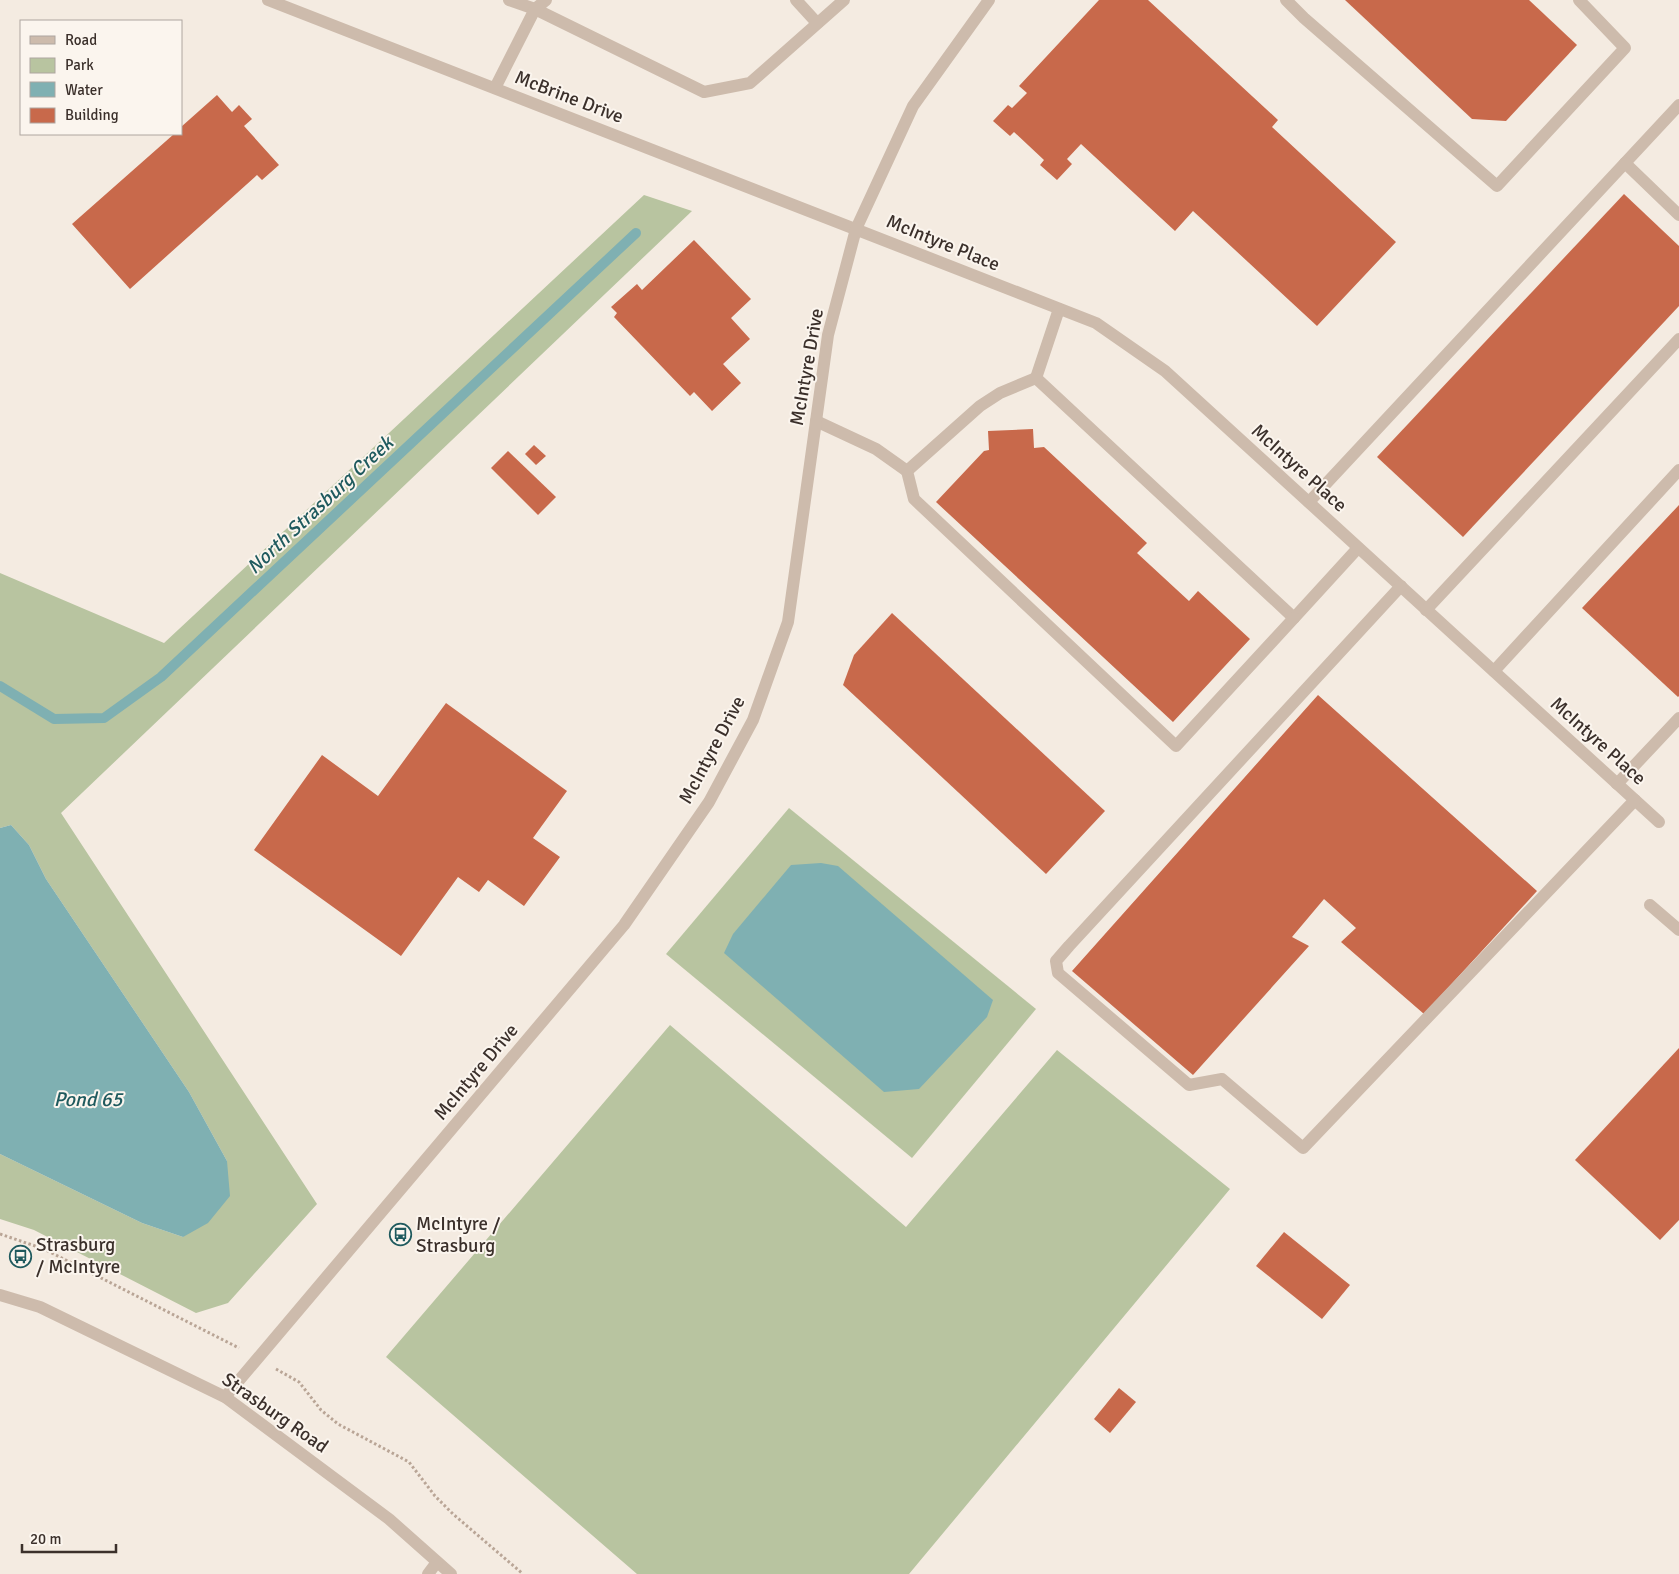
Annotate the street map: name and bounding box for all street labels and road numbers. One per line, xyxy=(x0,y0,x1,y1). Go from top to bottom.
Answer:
street label: McBrine Drive xyxy=(511,65,627,129)
street label: McIntyre Place xyxy=(883,209,1003,277)
street label: McIntyre Drive xyxy=(785,306,829,428)
street label: McIntyre Place xyxy=(1246,419,1352,517)
street label: McIntyre Drive xyxy=(674,692,750,808)
street label: McIntyre Place xyxy=(1545,692,1651,790)
street label: McIntyre Drive xyxy=(429,1019,523,1125)
street label: Strasburg Road xyxy=(217,1368,333,1458)

